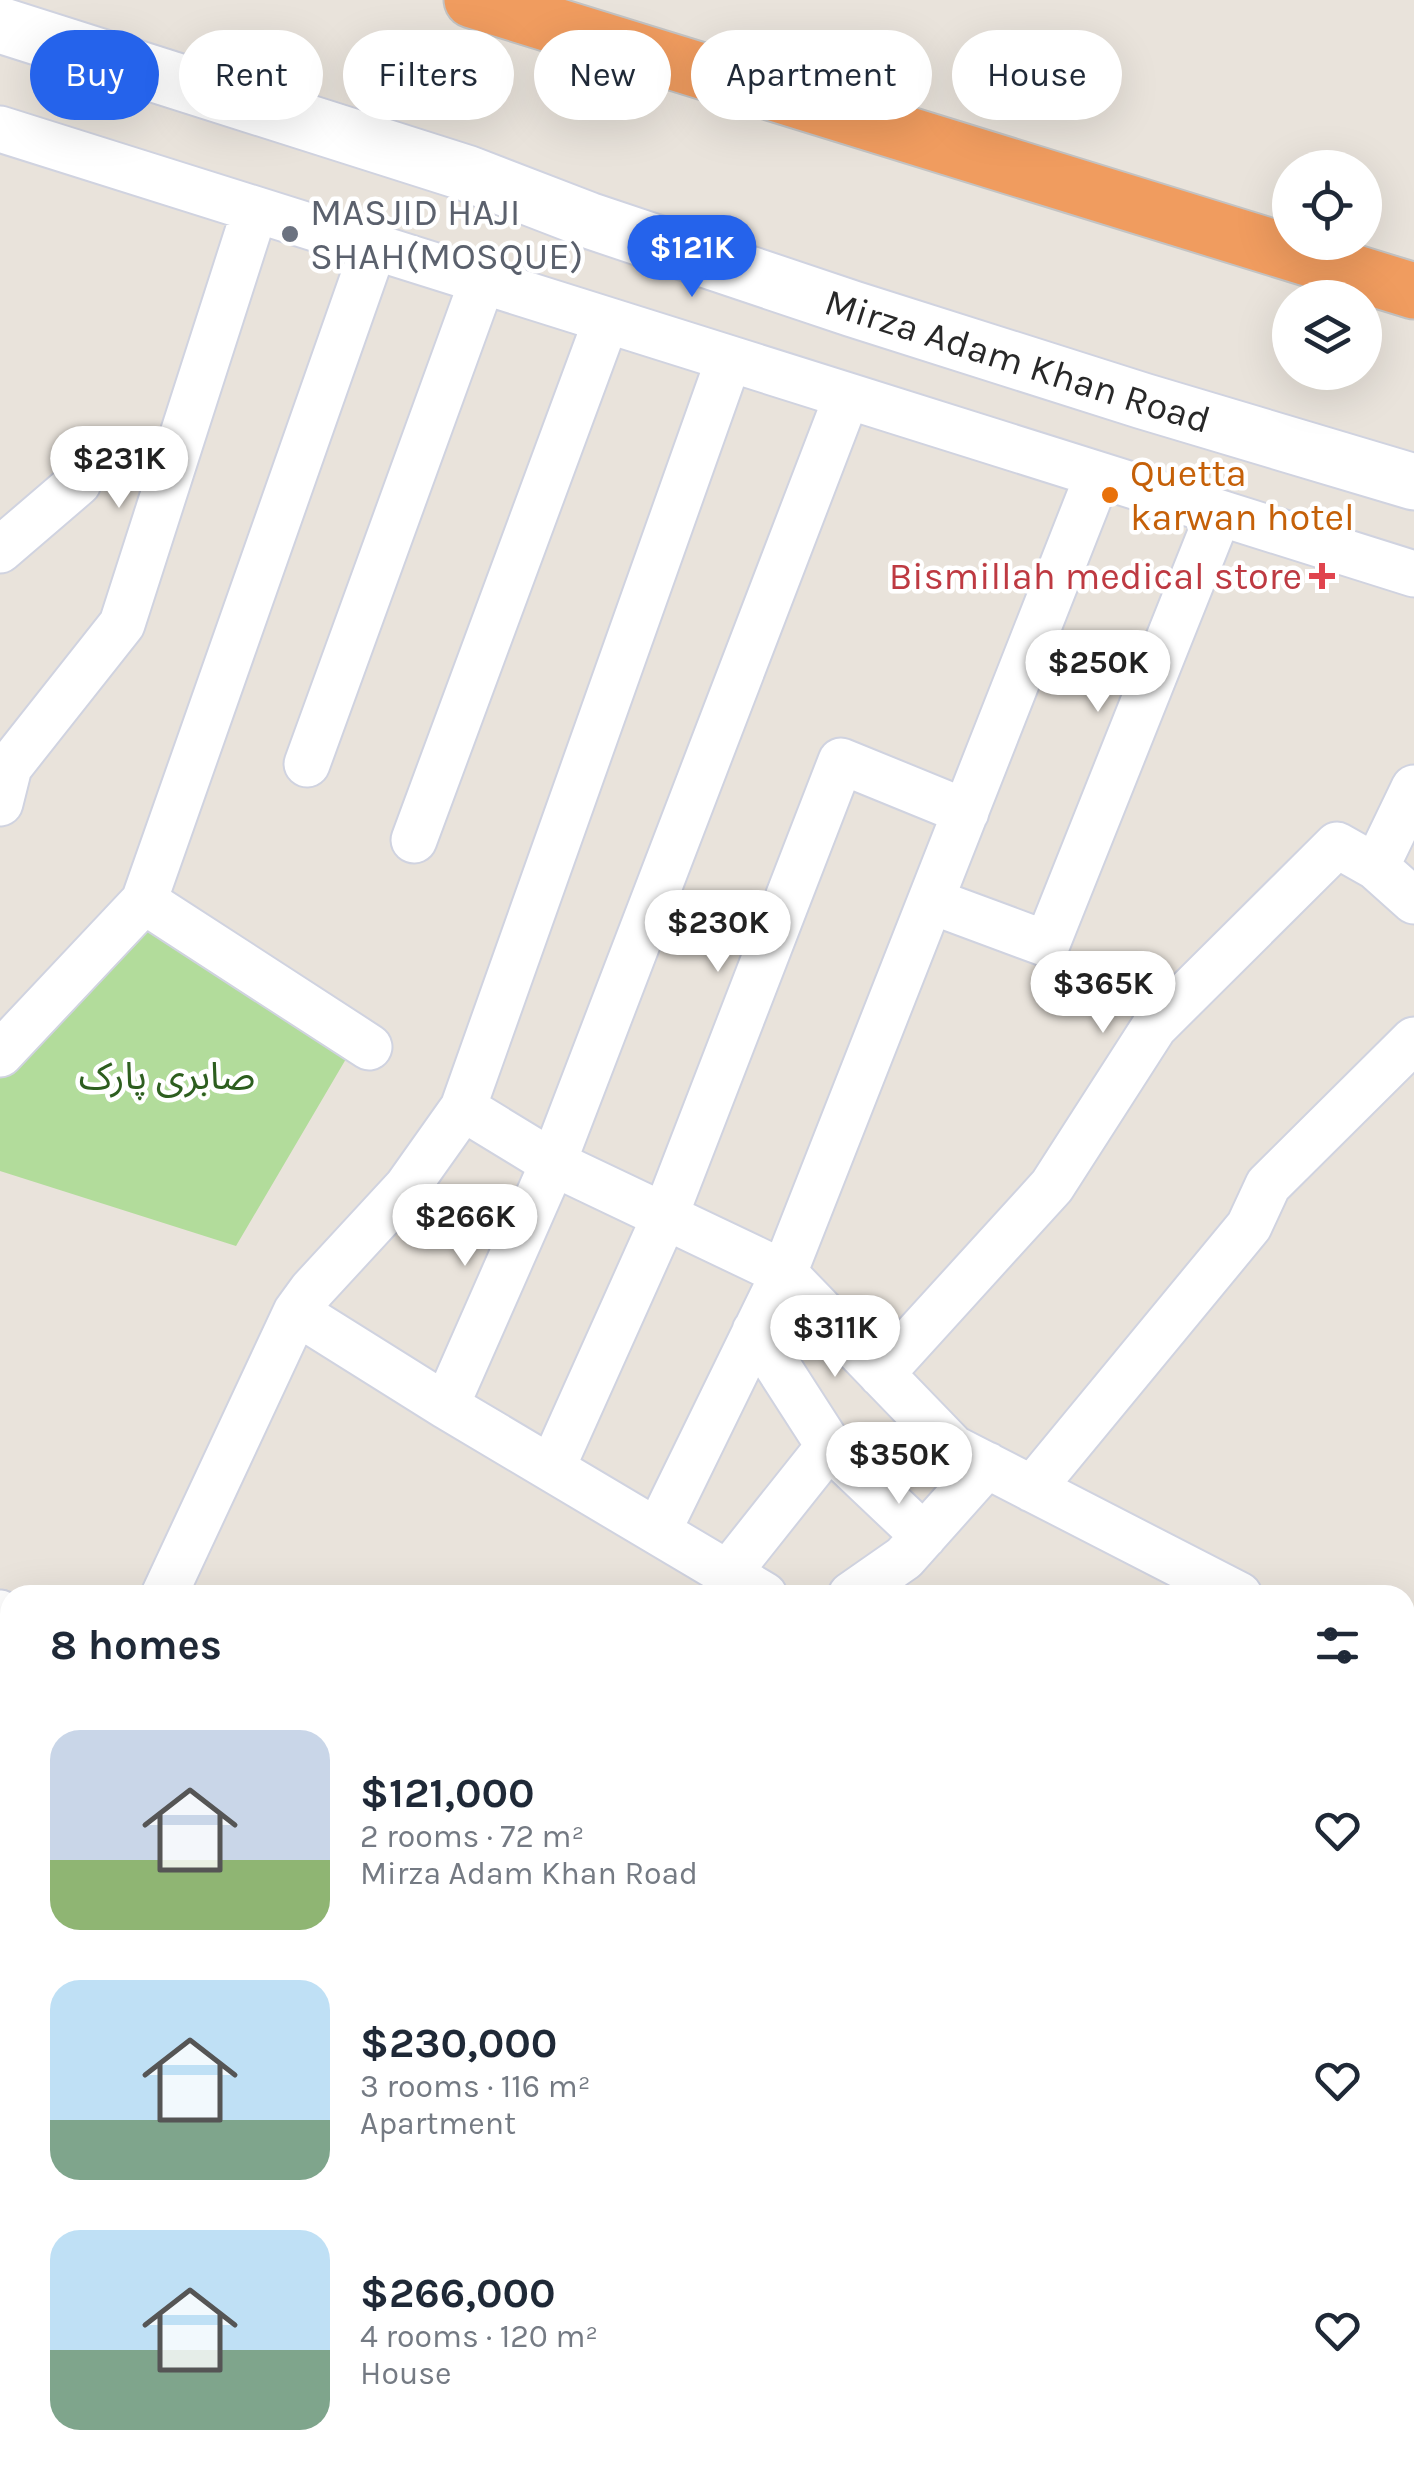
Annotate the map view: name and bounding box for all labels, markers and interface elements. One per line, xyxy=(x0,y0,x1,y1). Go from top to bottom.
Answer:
chip: Buy xyxy=(30,30,159,120)
chip: Rent xyxy=(179,30,323,120)
chip: Filters xyxy=(343,30,514,120)
chip: New xyxy=(534,30,671,120)
chip: Apartment xyxy=(691,30,932,120)
chip: House xyxy=(952,30,1122,120)
map controls xyxy=(1272,150,1382,390)
button: locate xyxy=(1272,150,1382,260)
place label: MASJID HAJI SHAH(MOSQUE) xyxy=(310,190,583,279)
pin: $121K xyxy=(622,215,762,300)
marker: MASJID HAJI SHAH(MOSQUE) xyxy=(279,223,301,245)
text: $121K xyxy=(649,229,735,266)
street label: Mirza Adam Khan Road xyxy=(819,279,1216,442)
button: layers xyxy=(1272,280,1382,390)
pin: $231K xyxy=(49,426,189,511)
text: $231K xyxy=(72,440,166,477)
place label: Quetta karwan hotel xyxy=(1130,451,1355,540)
marker: Quetta karwan hotel xyxy=(1099,484,1121,506)
place label: Bismillah medical store xyxy=(889,554,1302,599)
marker: Bismillah medical store xyxy=(1311,565,1333,587)
pin: $250K xyxy=(1028,630,1168,715)
text: $250K xyxy=(1047,644,1149,681)
pin: $230K xyxy=(648,890,788,975)
text: $230K xyxy=(667,904,769,941)
pin: $365K xyxy=(1033,951,1173,1036)
text: $365K xyxy=(1053,965,1153,1002)
park label: صابری پارک xyxy=(79,1054,255,1100)
pin: $266K xyxy=(395,1184,535,1269)
text: $266K xyxy=(414,1198,516,1235)
pin: $311K xyxy=(765,1295,905,1380)
text: $311K xyxy=(792,1309,878,1346)
pin: $350K xyxy=(829,1422,969,1507)
text: $350K xyxy=(848,1436,950,1473)
icon: filters xyxy=(1310,1618,1365,1673)
text: 8 homes xyxy=(50,1620,222,1670)
text: $121,000 xyxy=(360,1768,535,1818)
icon: home xyxy=(130,1770,250,1890)
icon: heart xyxy=(1310,1803,1365,1858)
text: 2 rooms · 72 m² xyxy=(360,1818,584,1855)
text: Mirza Adam Khan Road xyxy=(360,1855,698,1892)
text: $230,000 xyxy=(360,2018,557,2068)
icon: home xyxy=(130,2020,250,2140)
icon: heart xyxy=(1310,2053,1365,2108)
text: 3 rooms · 116 m² xyxy=(360,2068,591,2105)
text: Apartment xyxy=(360,2105,516,2142)
text: $266,000 xyxy=(360,2268,556,2318)
icon: home xyxy=(130,2270,250,2390)
icon: heart xyxy=(1310,2303,1365,2358)
text: 4 rooms · 120 m² xyxy=(360,2318,598,2355)
text: House xyxy=(360,2355,452,2392)

